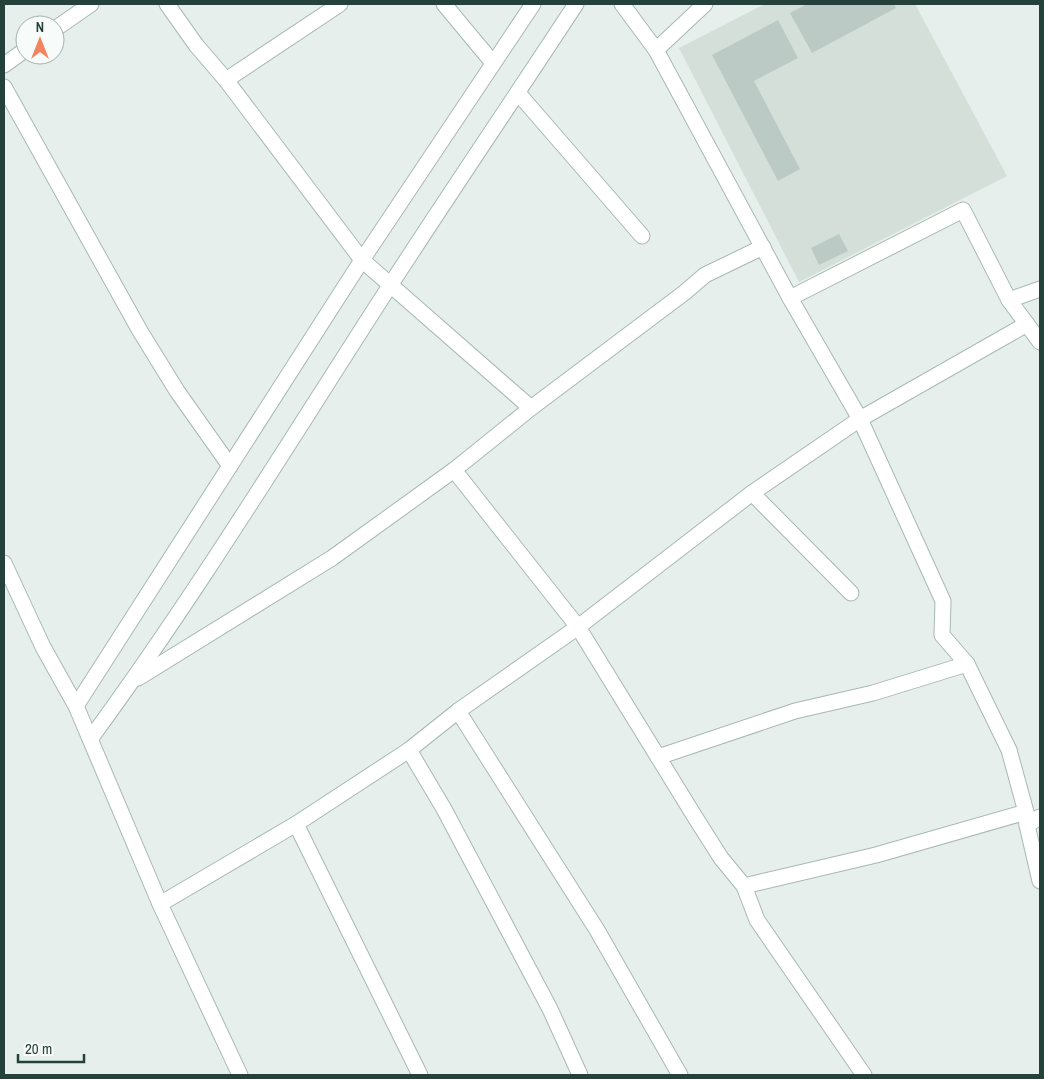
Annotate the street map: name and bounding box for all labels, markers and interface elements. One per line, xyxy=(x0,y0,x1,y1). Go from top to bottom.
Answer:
north arrow xyxy=(15,15,65,65)
text: N xyxy=(36,18,44,36)
scale bar xyxy=(18,1032,84,1064)
text: 20 m xyxy=(25,1038,52,1059)

